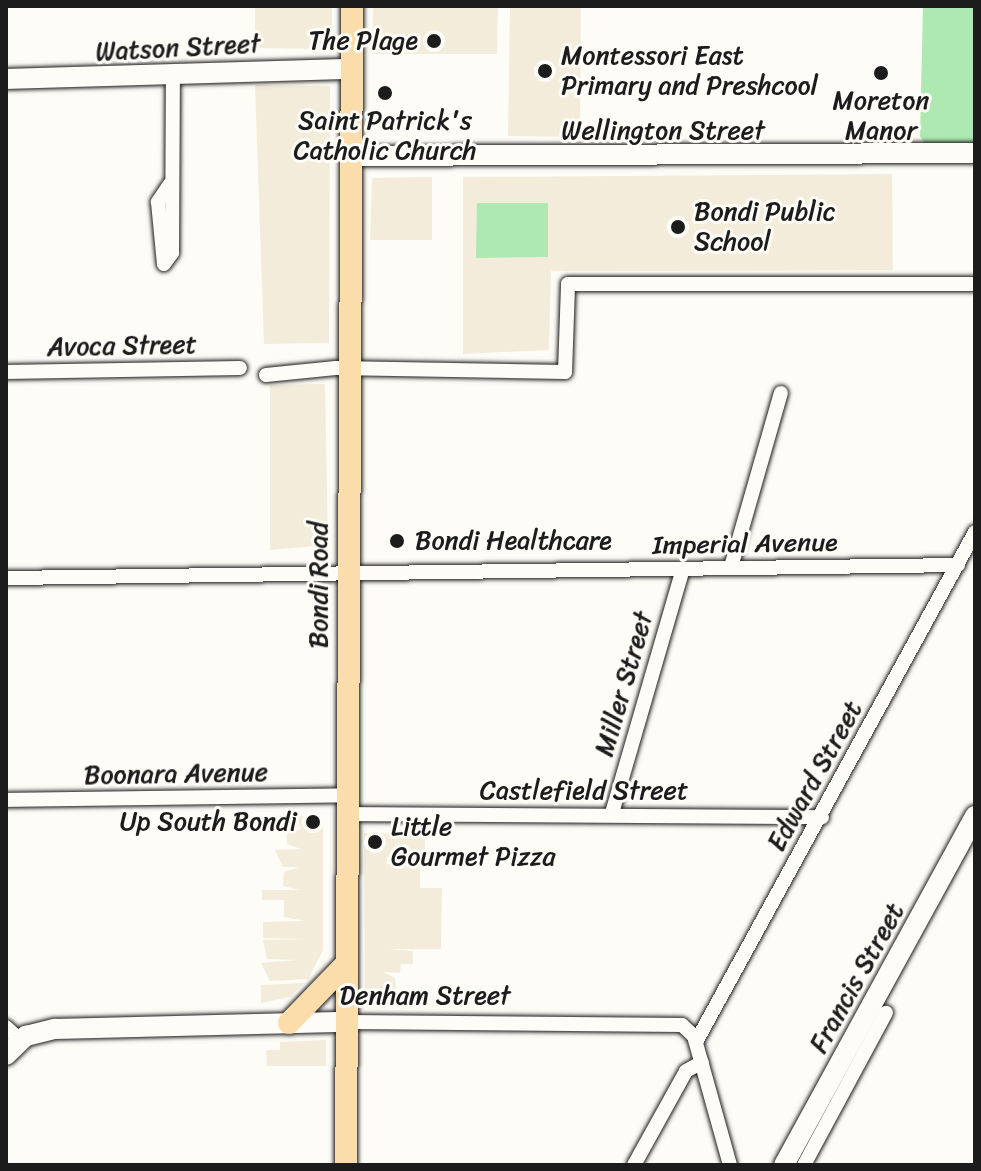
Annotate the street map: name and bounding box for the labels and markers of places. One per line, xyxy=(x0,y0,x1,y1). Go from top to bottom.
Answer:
place label: The Plage xyxy=(307,25,418,57)
marker: The Plage xyxy=(425,32,443,50)
place label: Montessori East Primary and Preshcool xyxy=(561,40,818,102)
marker: Montessori East Primary and Preshcool xyxy=(536,62,554,80)
marker: Moreton Manor xyxy=(872,64,890,82)
marker: Saint Patrick's Catholic Church xyxy=(376,84,394,102)
place label: Moreton Manor xyxy=(833,85,929,146)
place label: Saint Patrick's Catholic Church xyxy=(294,105,476,166)
place label: Bondi Public School xyxy=(694,196,837,258)
marker: Bondi Public School xyxy=(669,218,687,236)
place label: Bondi Healthcare xyxy=(415,525,614,557)
marker: Bondi Healthcare xyxy=(386,530,408,552)
place label: Up South Bondi xyxy=(120,806,297,838)
place label: Little Gourmet Pizza xyxy=(391,811,555,872)
marker: Up South Bondi xyxy=(304,813,322,831)
marker: Little Gourmet Pizza xyxy=(366,833,384,851)

